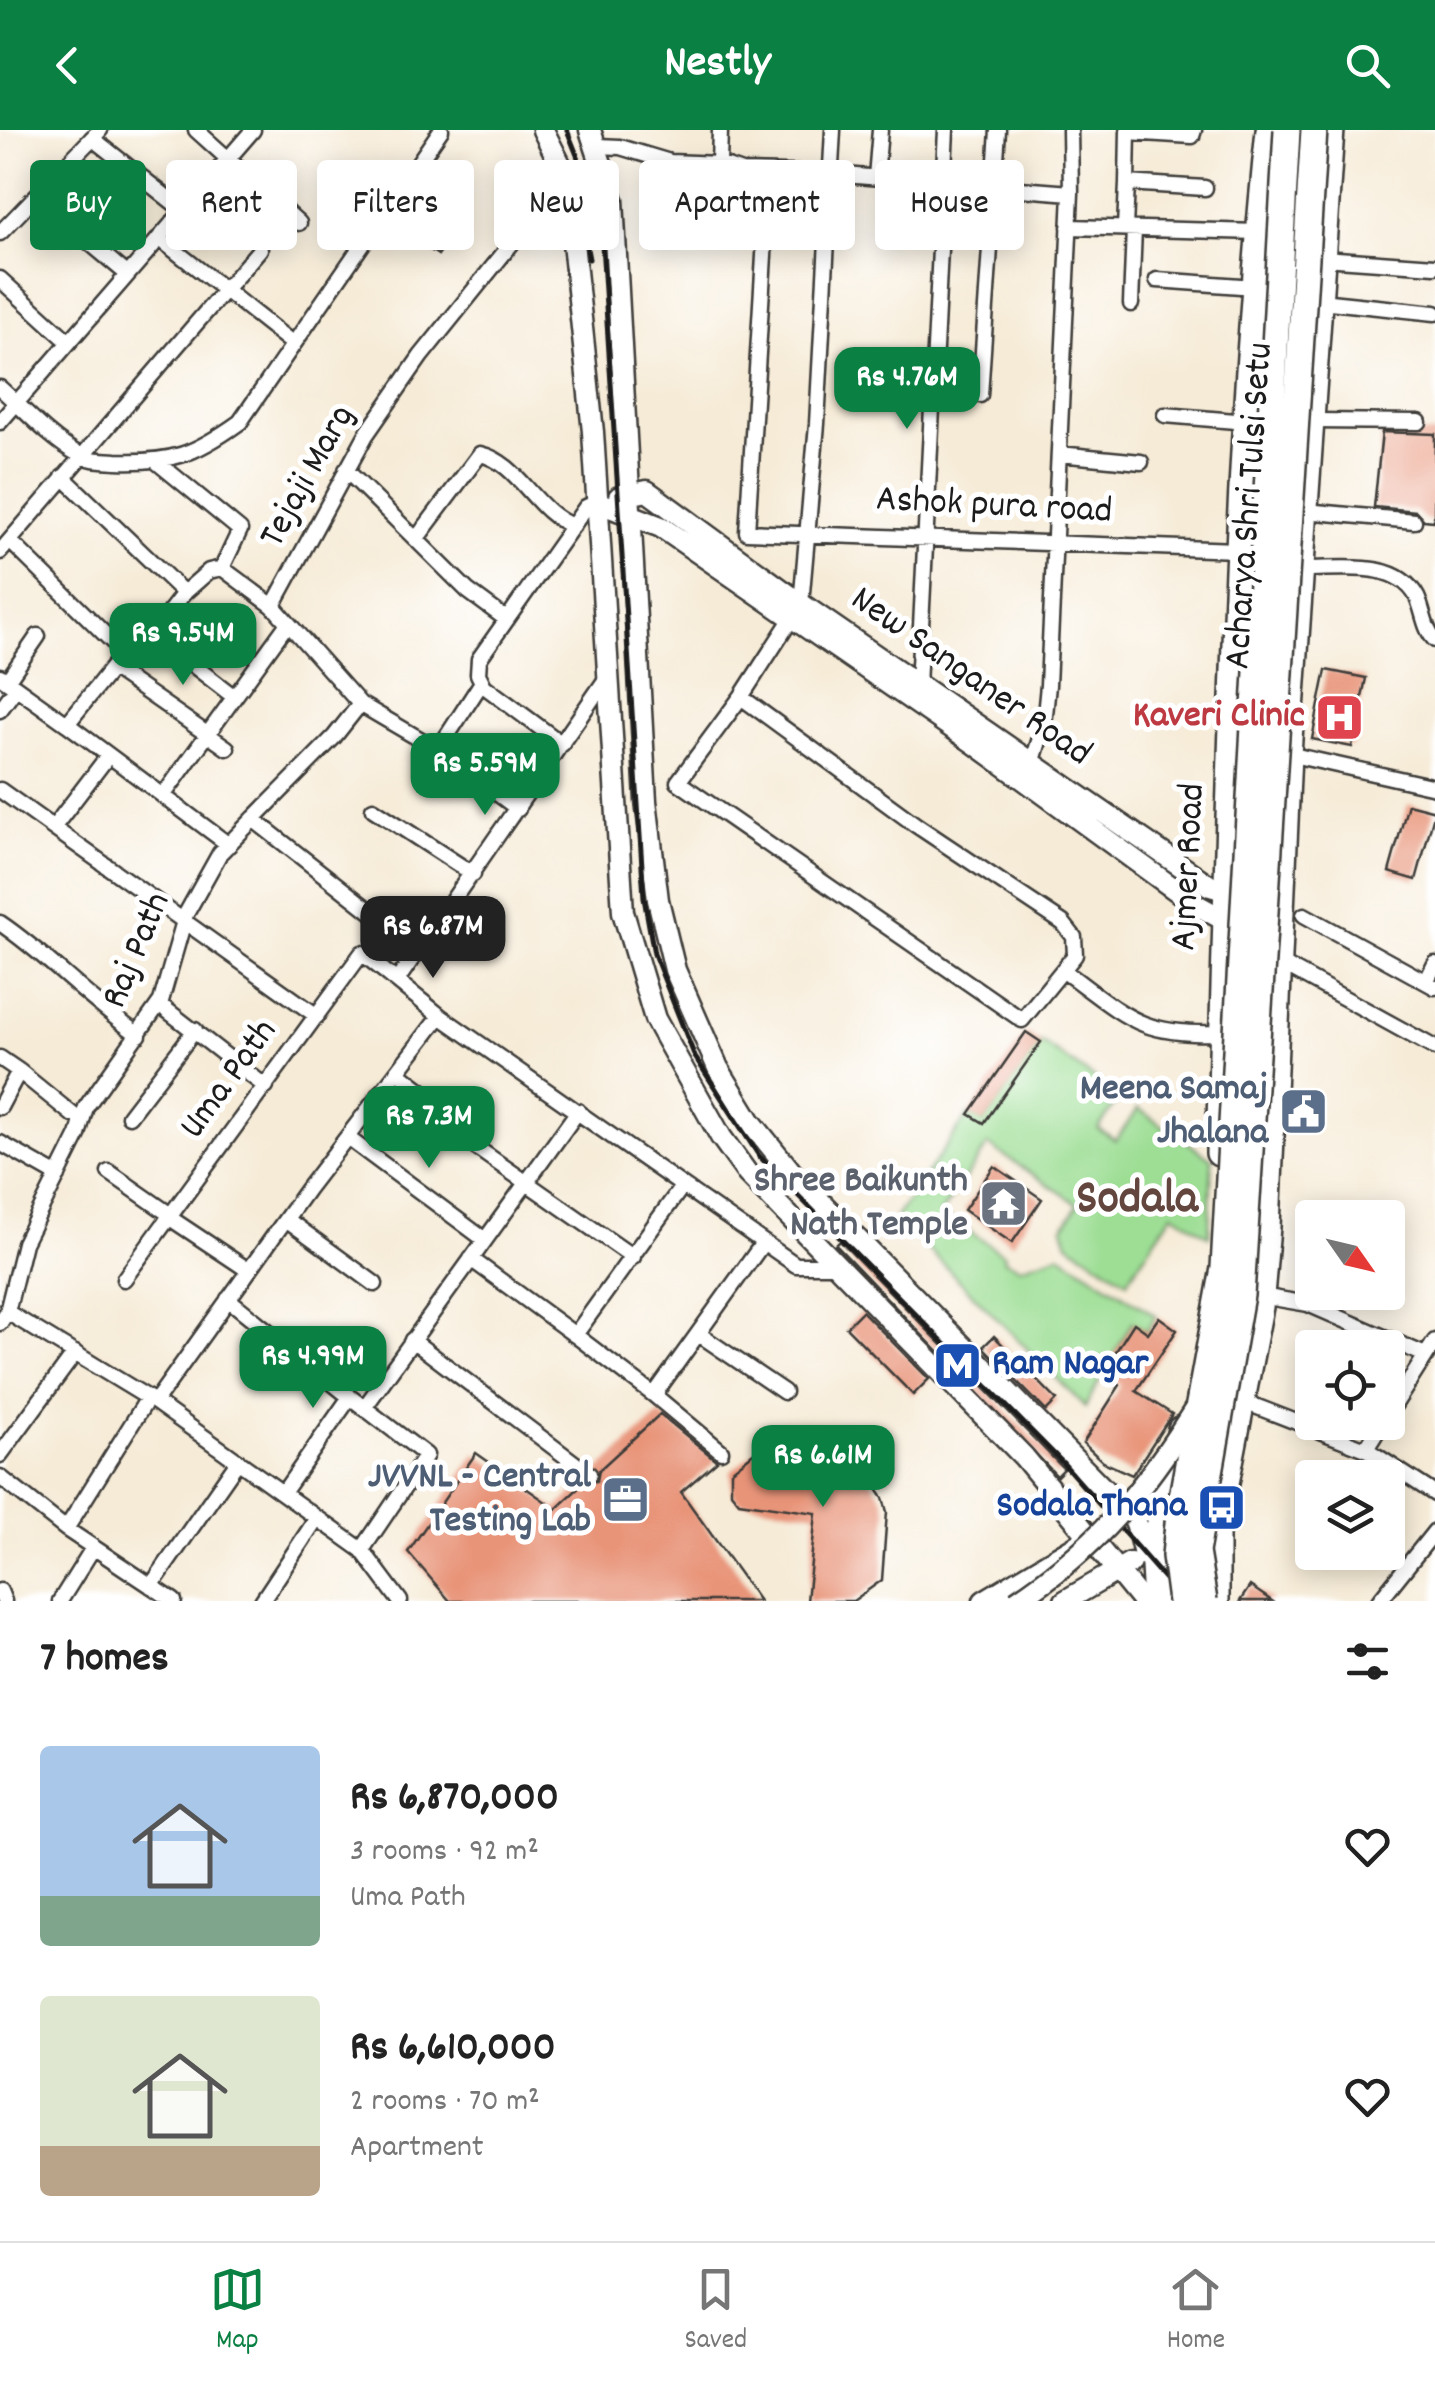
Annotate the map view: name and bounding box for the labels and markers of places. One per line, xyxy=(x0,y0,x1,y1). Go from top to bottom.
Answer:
pin: Rs 4.76M xyxy=(804,347,1010,432)
pin: Rs 9.54M xyxy=(80,603,286,688)
place label: Kaveri Clinic xyxy=(1133,690,1305,745)
hospital icon: Kaveri Clinic xyxy=(1314,691,1366,743)
pin: Rs 5.59M xyxy=(382,733,588,818)
pin: Rs 6.87M xyxy=(330,896,536,981)
place label: Meena Samaj Jhalana xyxy=(1080,1063,1269,1162)
pin: Rs 7.3M xyxy=(337,1086,521,1171)
public building icon: Meena Samaj Jhalana xyxy=(1277,1086,1329,1138)
place label: Shree Baikunth Nath Temple xyxy=(754,1155,968,1254)
temple icon: Shree Baikunth Nath Temple xyxy=(977,1178,1029,1230)
pin: Rs 4.99M xyxy=(210,1326,416,1411)
place label: Ram Nagar xyxy=(992,1338,1149,1393)
metro station icon: Ram Nagar xyxy=(931,1339,983,1391)
pin: Rs 6.61M xyxy=(720,1425,926,1510)
place label: JVVNL - Central Testing Lab xyxy=(368,1451,592,1550)
office icon: JVVNL - Central Testing Lab xyxy=(600,1474,652,1526)
place label: Sodala Thana xyxy=(996,1480,1188,1535)
bus stop icon: Sodala Thana xyxy=(1196,1481,1248,1533)

